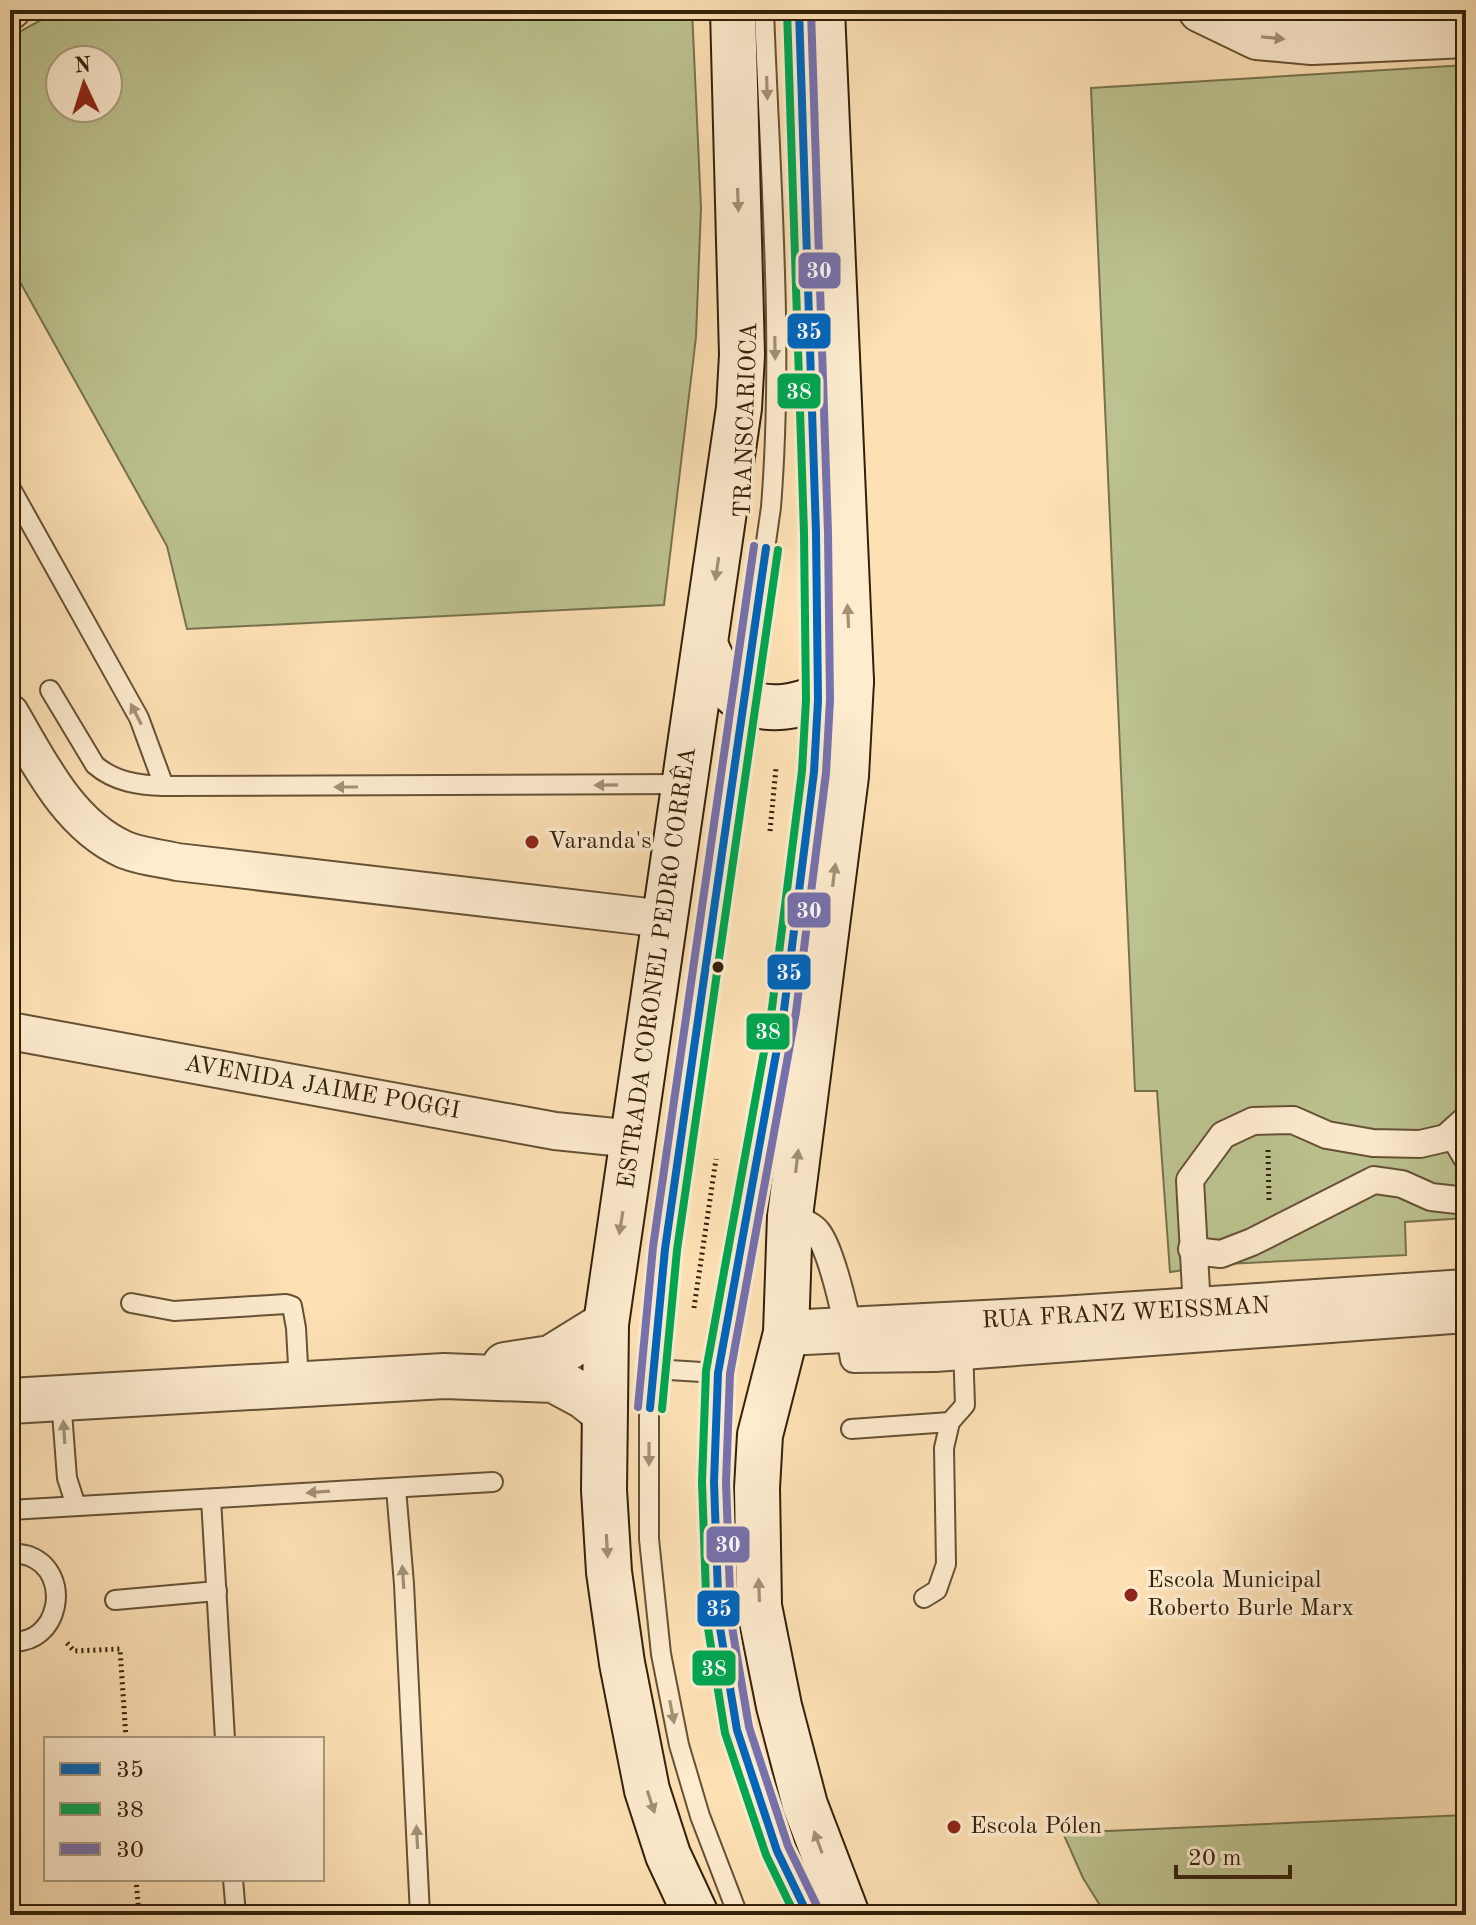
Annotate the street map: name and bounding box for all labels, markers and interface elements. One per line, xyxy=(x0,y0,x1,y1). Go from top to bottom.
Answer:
one-way arrow xyxy=(1261,32,1286,45)
north arrow xyxy=(44,44,124,124)
text: N xyxy=(74,54,92,78)
one-way arrow xyxy=(760,76,773,101)
one-way arrow xyxy=(732,188,744,213)
line badge: 30 xyxy=(797,251,842,290)
text: 30 xyxy=(806,261,832,283)
line badge: 35 xyxy=(786,312,832,350)
street label: TRANSCARIOCA xyxy=(732,322,762,518)
text: 35 xyxy=(796,322,822,344)
one-way arrow xyxy=(769,336,782,361)
line badge: 38 xyxy=(776,372,822,410)
text: 38 xyxy=(786,382,812,404)
one-way arrow xyxy=(710,557,723,582)
one-way arrow xyxy=(842,603,855,628)
one-way arrow xyxy=(129,703,143,726)
street label: ESTRADA CORONEL PEDRO CORRÊA xyxy=(611,745,701,1190)
one-way arrow xyxy=(593,778,618,791)
one-way arrow xyxy=(333,781,358,793)
place label: Varanda's xyxy=(548,830,652,854)
marker: Varanda's xyxy=(523,833,541,851)
one-way arrow xyxy=(827,863,840,888)
line badge: 30 xyxy=(786,891,832,929)
text: 30 xyxy=(796,901,822,923)
line badge: 35 xyxy=(766,953,812,991)
unlabelled marker xyxy=(710,959,726,975)
text: 35 xyxy=(776,963,802,985)
line badge: 38 xyxy=(745,1012,791,1051)
text: 38 xyxy=(755,1022,781,1044)
street label: AVENIDA JAIME POGGI xyxy=(182,1052,462,1124)
one-way arrow xyxy=(791,1148,804,1173)
one-way arrow xyxy=(614,1211,627,1236)
street label: RUA FRANZ WEISSMAN xyxy=(981,1294,1271,1334)
one-way arrow xyxy=(57,1419,70,1444)
one-way arrow xyxy=(643,1442,655,1467)
one-way arrow xyxy=(305,1486,330,1499)
line badge: 30 xyxy=(705,1525,751,1564)
one-way arrow xyxy=(601,1534,614,1559)
text: 30 xyxy=(715,1535,741,1557)
one-way arrow xyxy=(396,1564,409,1589)
place label: Escola Municipal Roberto Burle Marx xyxy=(1147,1569,1354,1621)
one-way arrow xyxy=(752,1577,765,1602)
marker: Escola Municipal Roberto Burle Marx xyxy=(1122,1586,1140,1604)
line badge: 35 xyxy=(696,1589,741,1628)
text: 35 xyxy=(706,1599,732,1621)
line badge: 38 xyxy=(691,1649,737,1687)
text: 38 xyxy=(701,1659,727,1681)
one-way arrow xyxy=(667,1700,679,1725)
legend xyxy=(44,1737,324,1881)
text: 35 xyxy=(116,1759,144,1783)
one-way arrow xyxy=(645,1790,658,1814)
text: 38 xyxy=(116,1799,144,1823)
place label: Escola Pólen xyxy=(970,1815,1102,1839)
marker: Escola Pólen xyxy=(945,1818,963,1836)
one-way arrow xyxy=(410,1824,423,1849)
scale bar xyxy=(1176,1829,1290,1879)
one-way arrow xyxy=(812,1830,824,1854)
text: 30 xyxy=(116,1839,144,1863)
text: 20 m xyxy=(1188,1847,1242,1871)

